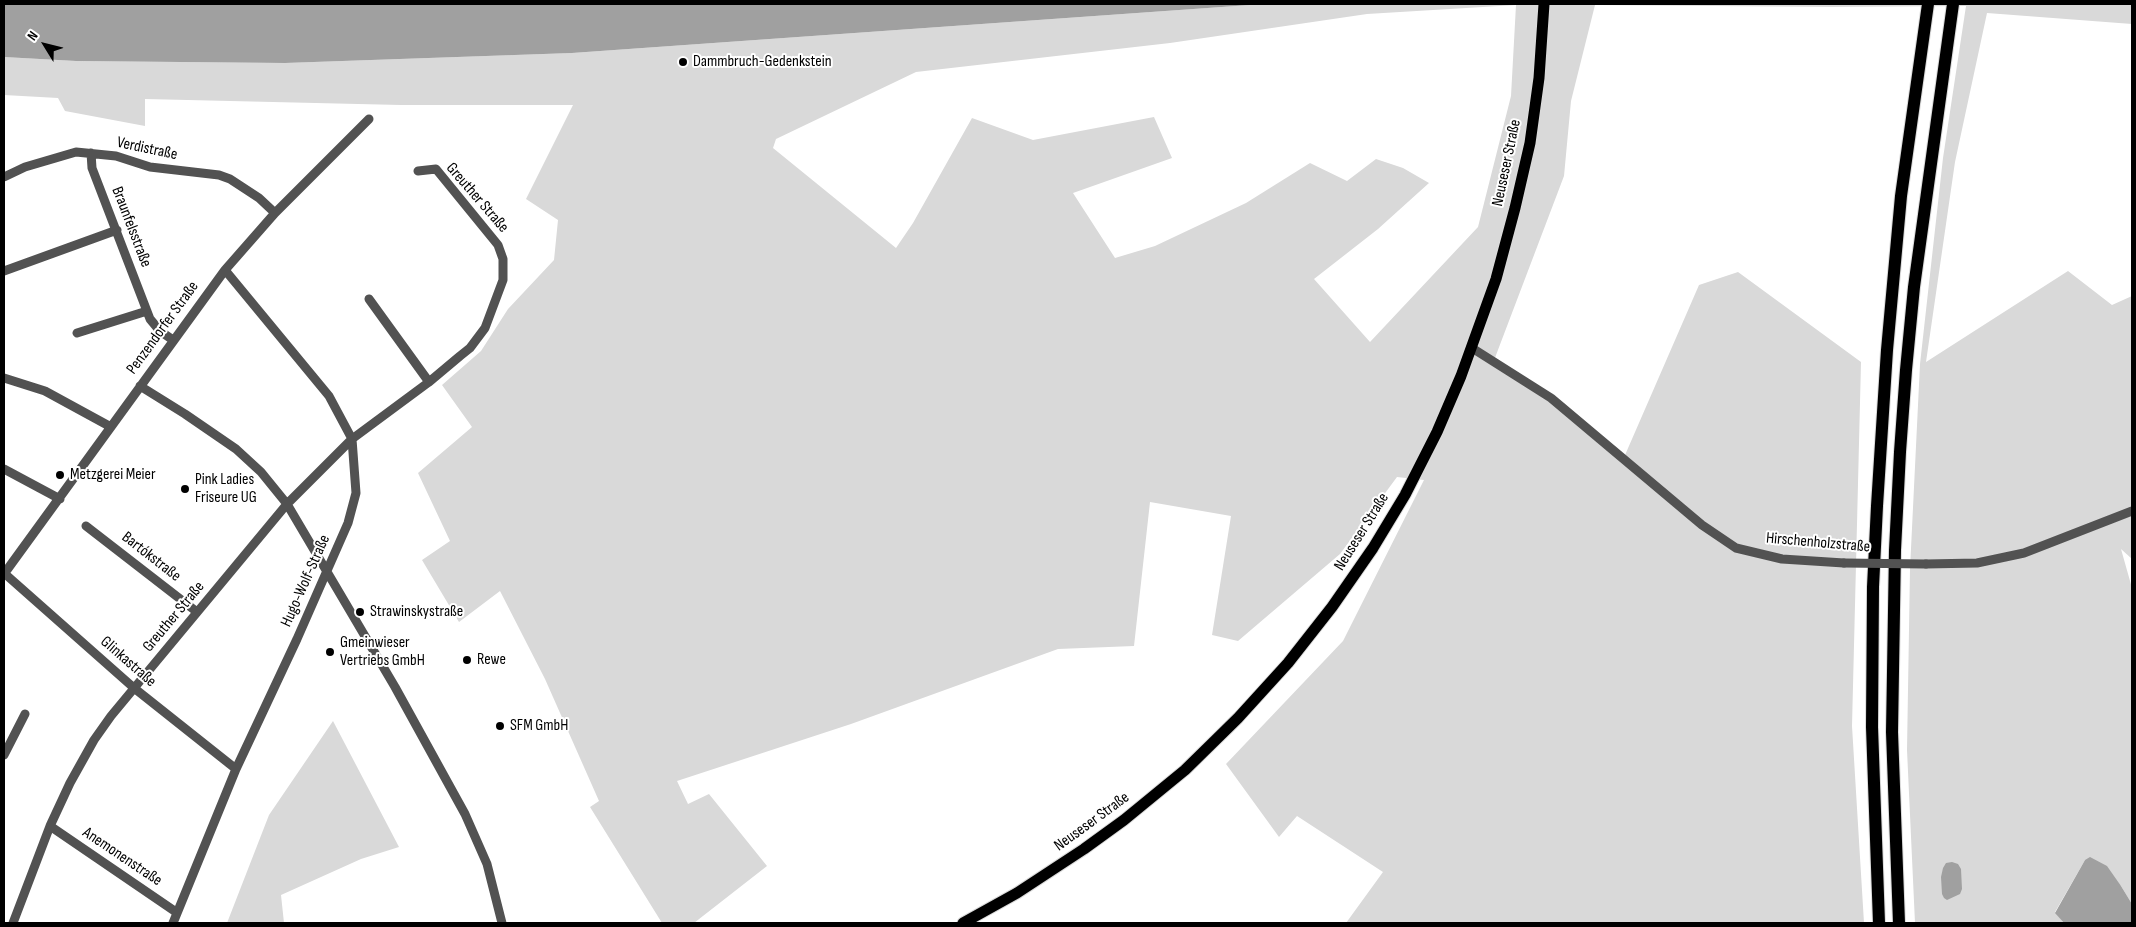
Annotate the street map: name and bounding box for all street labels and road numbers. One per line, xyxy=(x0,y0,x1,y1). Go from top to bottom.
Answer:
street label: Neuseser Straße xyxy=(1488,118,1526,208)
street label: Verdistraße xyxy=(115,133,179,165)
street label: Greuther Straße xyxy=(441,159,513,237)
street label: Braunfelsstraße xyxy=(107,184,155,270)
street label: Penzendorfer Straße xyxy=(123,278,203,378)
street label: Neuseser Straße xyxy=(1331,490,1393,574)
street label: Bartókstraße xyxy=(118,528,184,586)
street label: Hirschenholzstraße xyxy=(1765,529,1871,557)
street label: Hugo-Wolf-Straße xyxy=(277,532,335,630)
street label: Greuther Straße xyxy=(139,578,209,656)
street label: Glinkastraße xyxy=(96,633,160,691)
street label: Neuseser Straße xyxy=(1051,788,1133,856)
street label: Anemonenstraße xyxy=(79,823,165,891)

